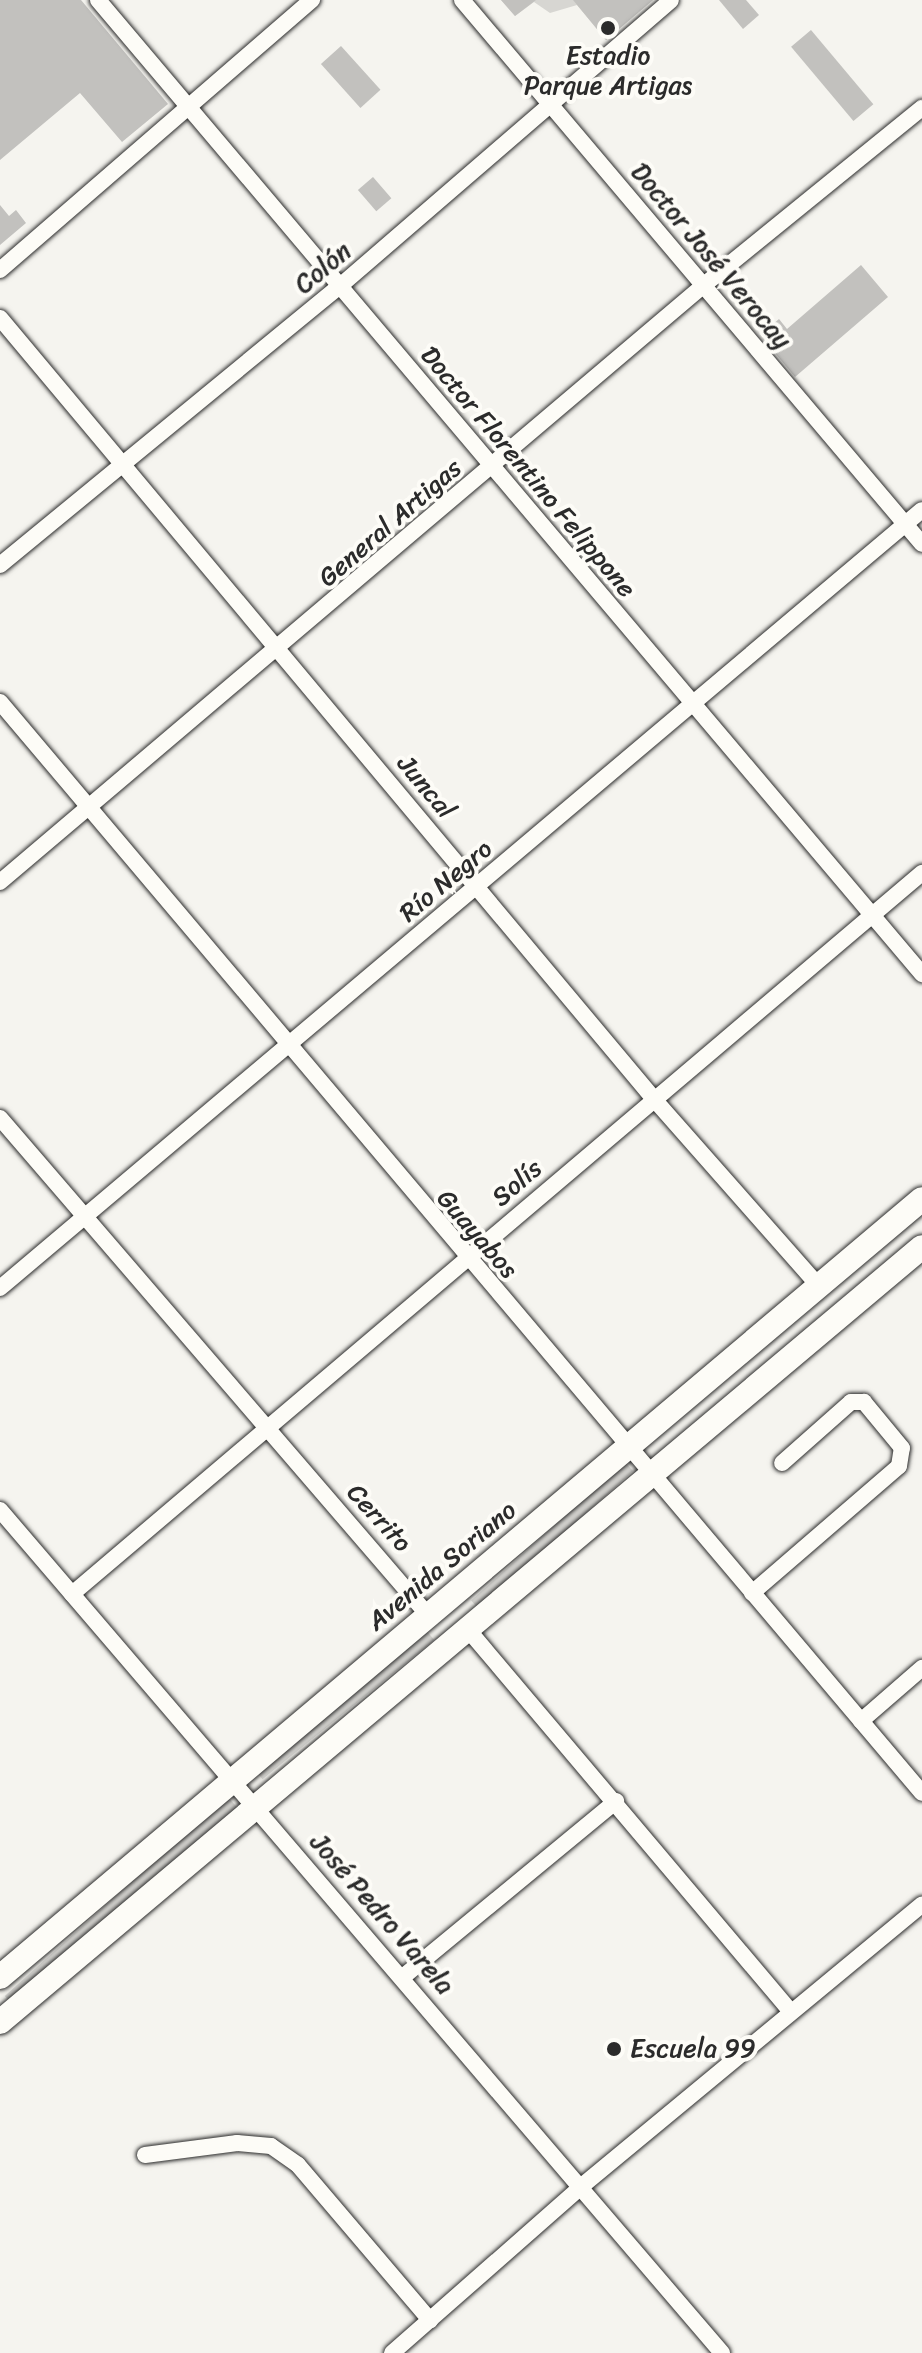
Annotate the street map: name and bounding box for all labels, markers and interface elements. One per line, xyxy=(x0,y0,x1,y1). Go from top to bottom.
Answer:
marker: Estadio Parque Artigas xyxy=(599,19,617,37)
place label: Estadio Parque Artigas xyxy=(523,40,693,102)
street label: Doctor José Verocay xyxy=(625,157,797,355)
street label: Colón xyxy=(288,235,358,301)
street label: Doctor Florentino Felippone xyxy=(414,340,642,604)
street label: General Artigas xyxy=(312,452,468,594)
street label: Juncal xyxy=(390,749,462,825)
street label: Río Negro xyxy=(393,833,499,929)
street label: Solís xyxy=(486,1153,548,1213)
street label: Guayabos xyxy=(430,1183,524,1285)
street label: Cerrito xyxy=(340,1477,418,1559)
street label: Avenida Soriano xyxy=(361,1495,523,1637)
street label: José Pedro Varela xyxy=(304,1827,460,2001)
place label: Escuela 99 xyxy=(630,2033,756,2065)
marker: Escuela 99 xyxy=(605,2040,623,2058)

